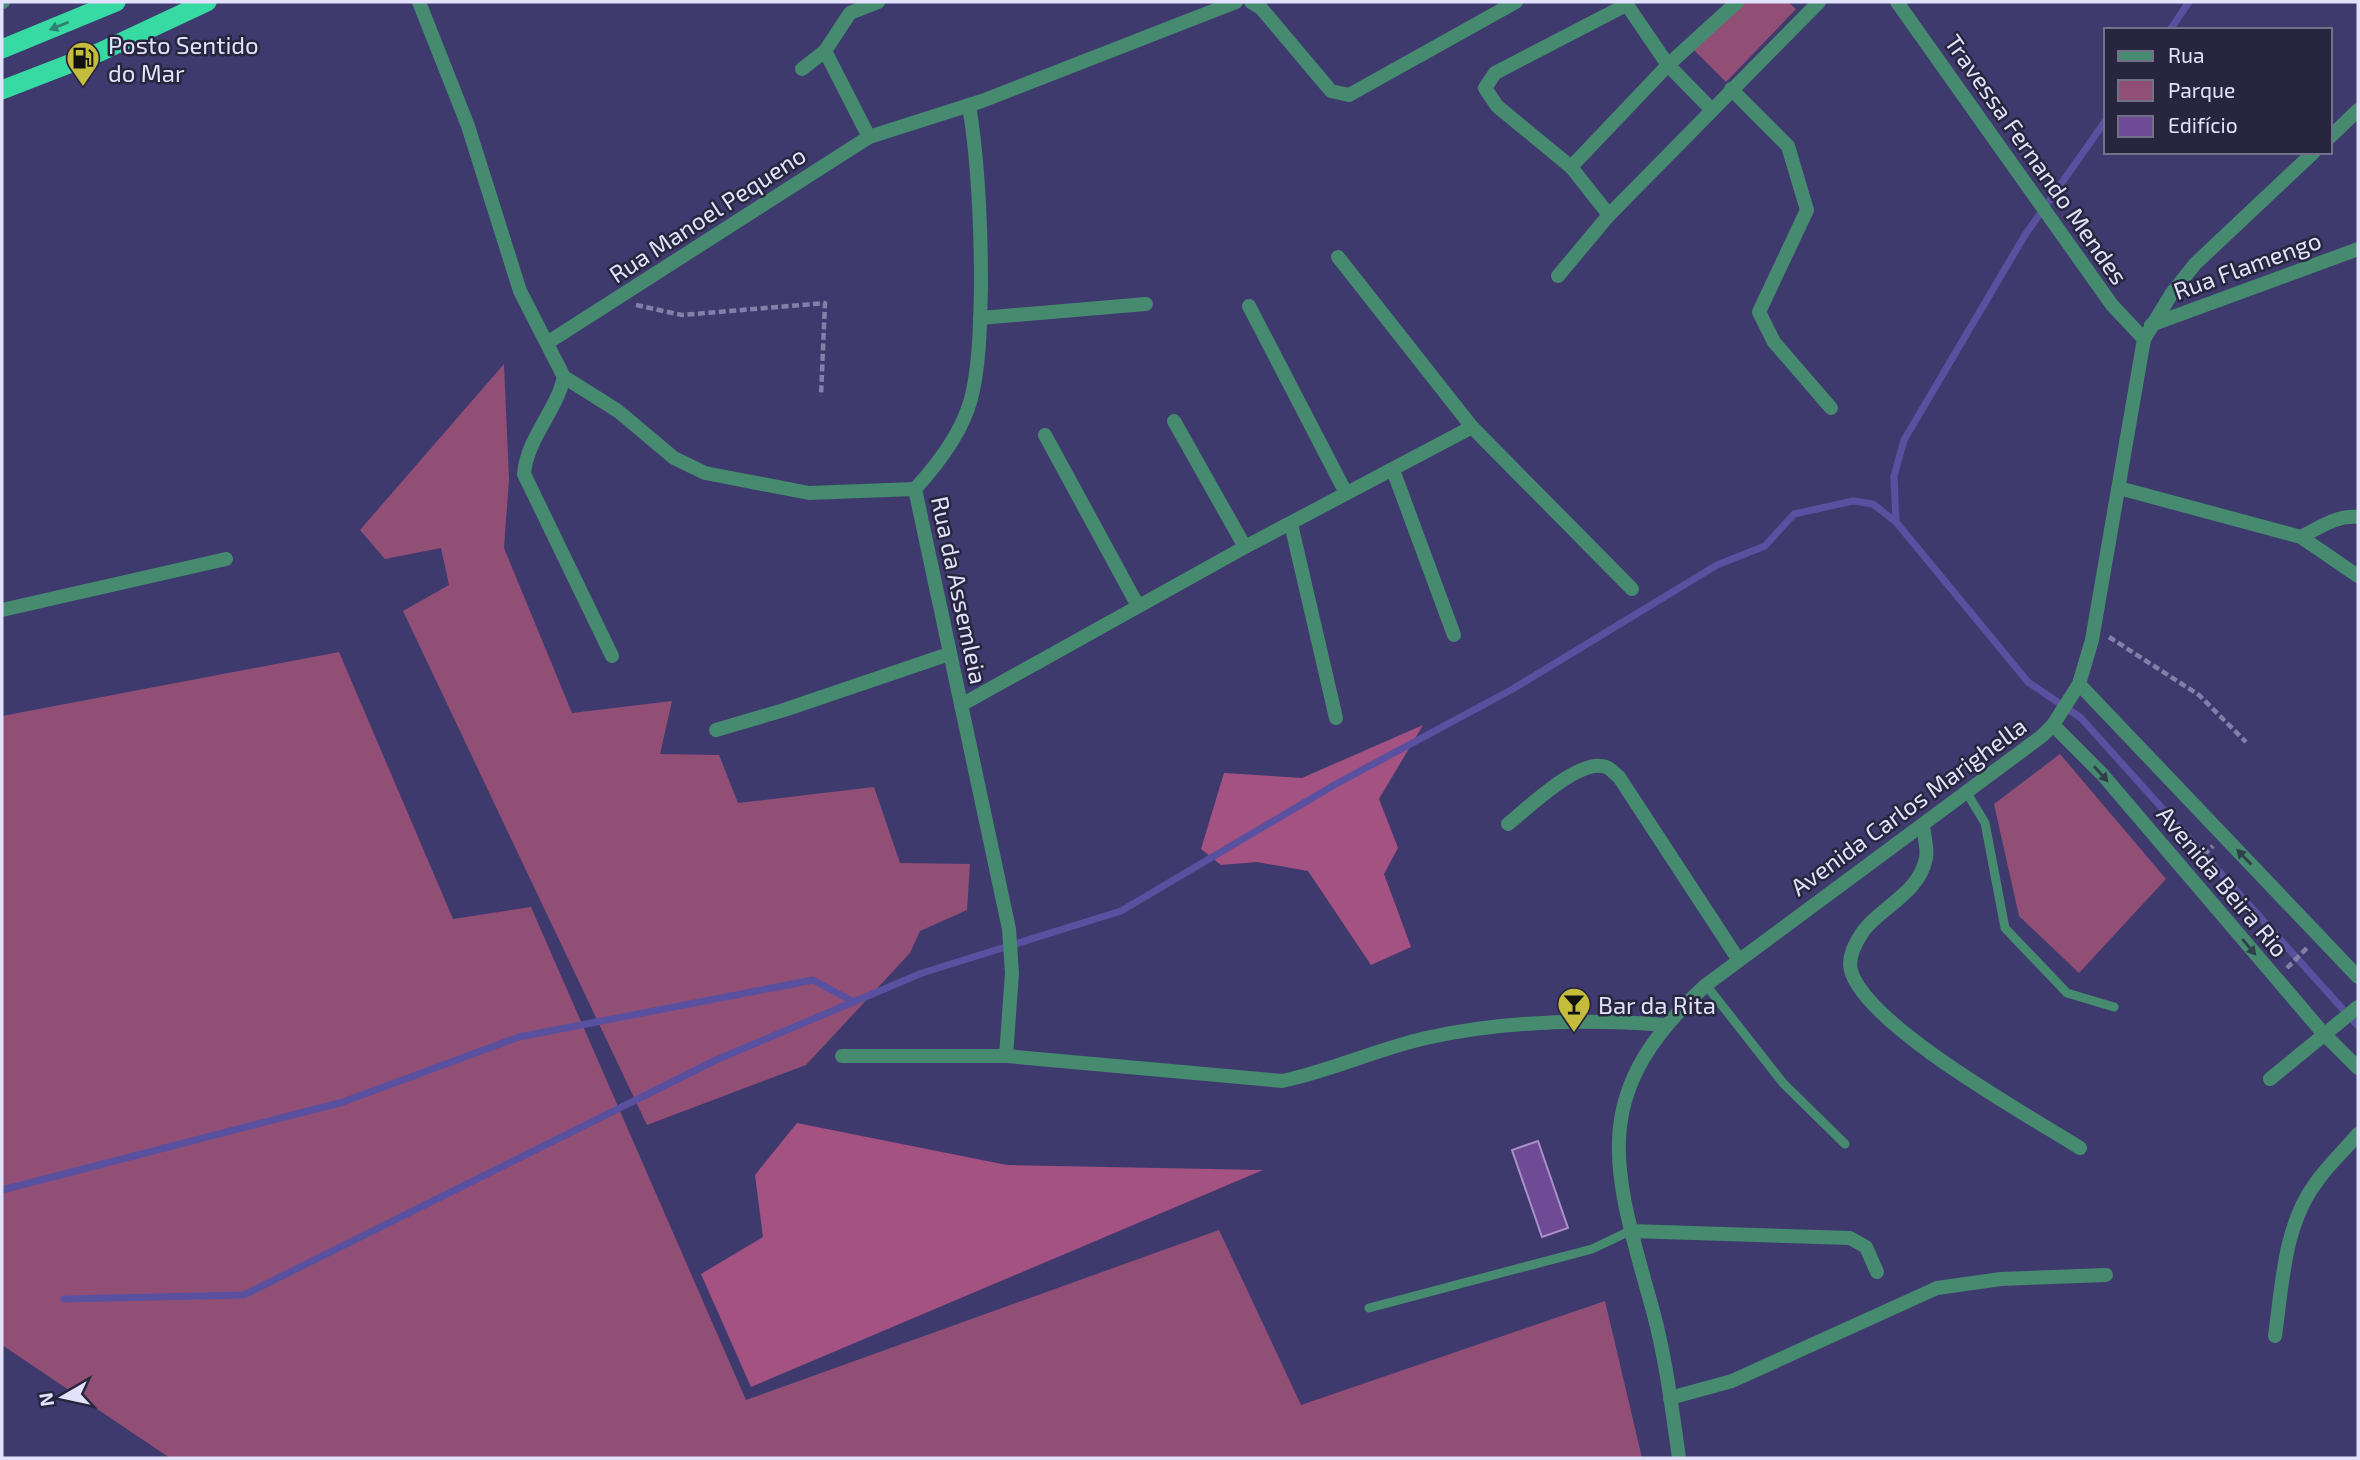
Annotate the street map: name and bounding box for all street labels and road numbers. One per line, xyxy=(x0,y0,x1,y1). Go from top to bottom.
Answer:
street label: Travessa Fernando Mendes xyxy=(1940,28,2134,290)
street label: Rua Manoel Pequeno xyxy=(603,140,811,288)
street label: Rua Flamengo xyxy=(2169,225,2325,305)
street label: Rua da Assemleia xyxy=(926,494,994,686)
street label: Avenida Carlos Marighella xyxy=(1784,711,2032,901)
street label: Avenida Beira Rio xyxy=(2151,800,2295,962)

